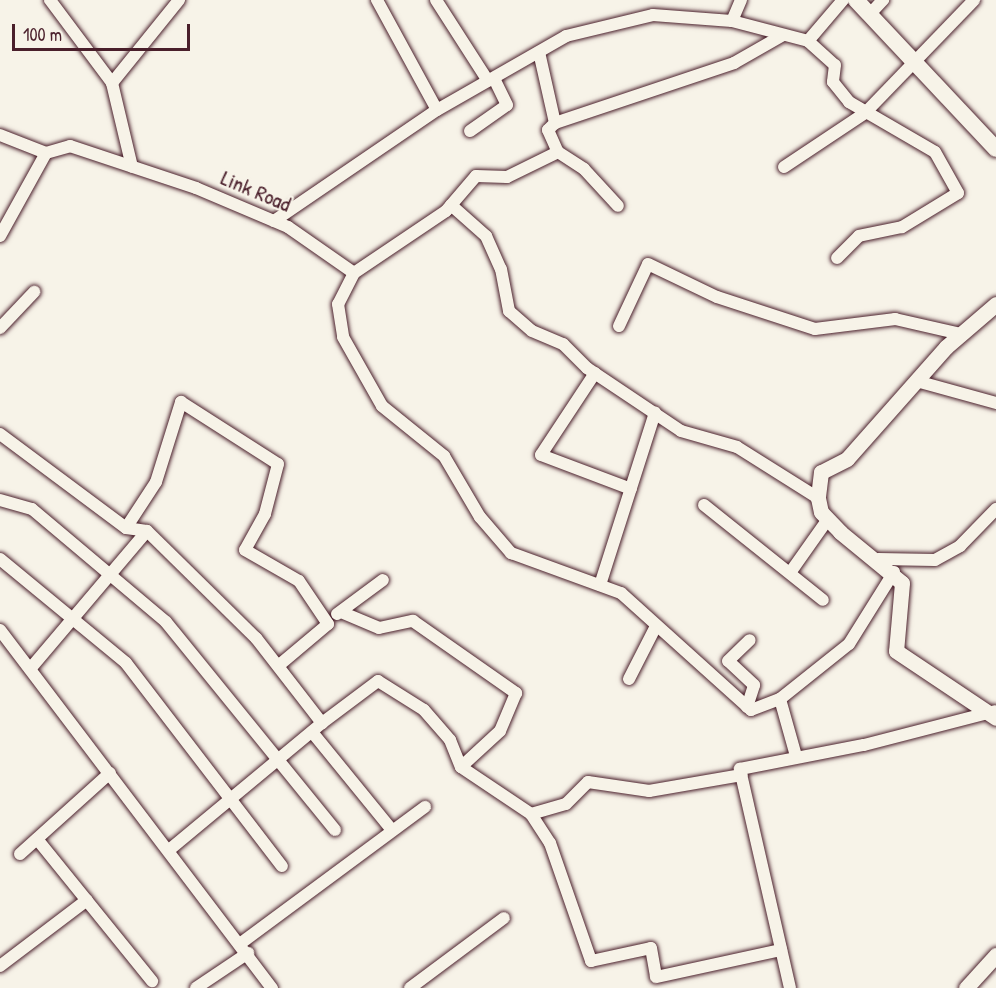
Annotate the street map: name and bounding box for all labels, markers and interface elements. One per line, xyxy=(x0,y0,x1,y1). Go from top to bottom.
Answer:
scale bar xyxy=(15,12,194,50)
text: 100 m xyxy=(23,22,62,47)
street label: Link Road xyxy=(217,165,295,217)

